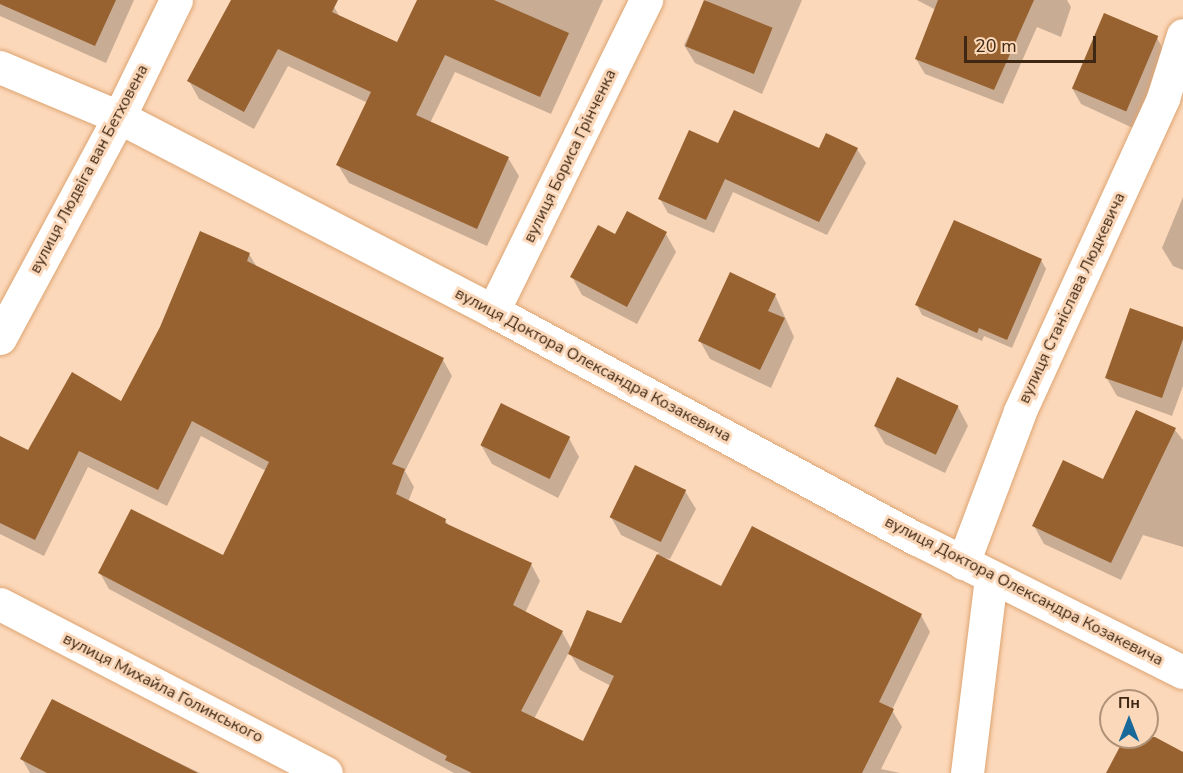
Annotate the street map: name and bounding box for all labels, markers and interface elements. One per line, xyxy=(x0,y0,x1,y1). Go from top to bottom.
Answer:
scale bar xyxy=(967,24,1099,62)
text: 20 m xyxy=(975,34,1017,58)
street label: вулиця Людвіга ван Бетховена xyxy=(26,61,152,277)
street label: вулиця Бориса Грінченка xyxy=(520,66,620,246)
street label: вулиця Станіслава Людкевича xyxy=(1015,190,1129,406)
street label: вулиця Доктора Олександра Козакевича xyxy=(452,284,734,446)
street label: вулиця Доктора Олександра Козакевича xyxy=(882,512,1166,670)
street label: вулиця Михайла Голинського xyxy=(60,629,266,747)
north arrow xyxy=(1099,689,1159,749)
text: Пн xyxy=(1118,692,1140,714)

